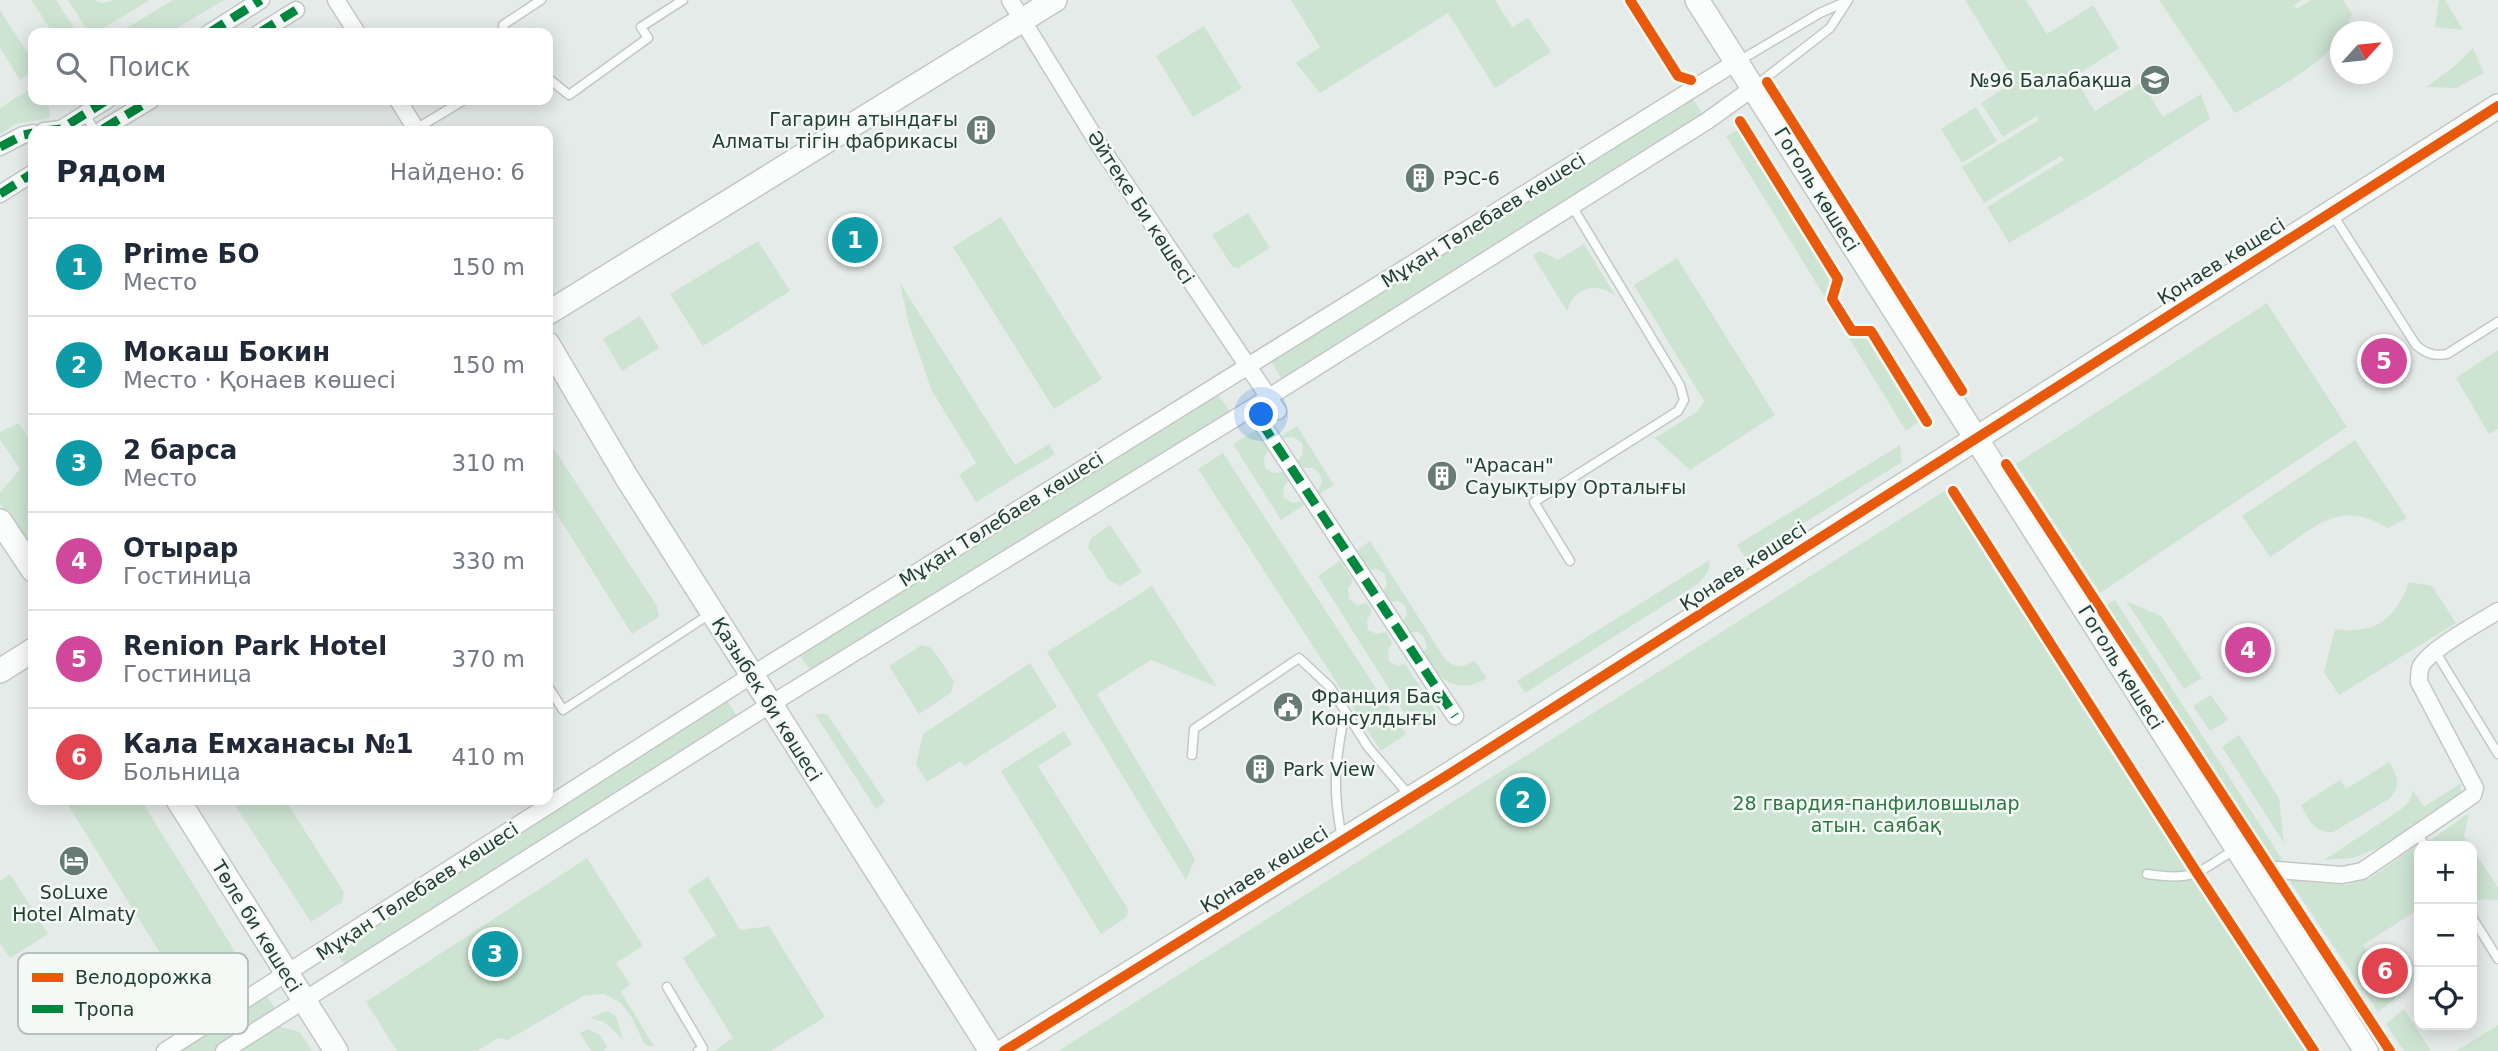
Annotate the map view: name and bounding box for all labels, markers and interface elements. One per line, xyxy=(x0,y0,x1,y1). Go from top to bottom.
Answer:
north arrow xyxy=(2330,21,2393,84)
search box xyxy=(28,28,553,105)
icon: search xyxy=(52,48,90,86)
text: Поиск xyxy=(108,52,190,82)
school or university icon: №96 Балабақша xyxy=(2138,63,2172,97)
place label: №96 Балабақша xyxy=(1970,69,2132,91)
place label: Гагарин атындағы Алматы тігін фабрикасы xyxy=(712,108,958,152)
building icon: Гагарин атындағы Алматы тігін фабрикасы xyxy=(964,113,998,147)
street label: Гоголь көшесі xyxy=(1770,123,1864,255)
street label: Әйтеке Би көшесі xyxy=(1083,126,1199,288)
street label: Мұқан Төлебаев көшесі xyxy=(1377,148,1589,292)
text: Рядом xyxy=(56,154,167,189)
text: Найдено: 6 xyxy=(390,159,525,185)
building icon: РЭС-6 xyxy=(1403,161,1437,195)
place label: РЭС-6 xyxy=(1443,167,1500,189)
street label: Қонаев көшесі xyxy=(2153,213,2289,309)
pin: 1 xyxy=(832,214,878,266)
text: Prime БО xyxy=(123,239,260,269)
text: 1 xyxy=(71,254,87,280)
text: 150 m xyxy=(451,254,525,280)
text: Место xyxy=(123,269,197,295)
pin: 5 xyxy=(2361,335,2407,387)
text: Мокаш Бокин xyxy=(123,337,330,367)
text: 2 xyxy=(71,352,87,378)
text: 150 m xyxy=(451,352,525,378)
text: Место · Қонаев көшесі xyxy=(123,367,396,393)
your location xyxy=(1244,397,1278,431)
text: 2 барса xyxy=(123,435,237,465)
street label: Мұқан Төлебаев көшесі xyxy=(895,447,1107,591)
text: 3 xyxy=(71,450,87,476)
text: 310 m xyxy=(451,450,525,476)
place label: "Арасан" Сауықтыру Орталығы xyxy=(1465,454,1686,498)
building icon: "Арасан" Сауықтыру Орталығы xyxy=(1425,459,1459,493)
text: Место xyxy=(123,465,197,491)
street label: Қонаев көшесі xyxy=(1676,517,1810,615)
text: Отырар xyxy=(123,533,238,563)
text: 4 xyxy=(71,548,87,574)
text: 330 m xyxy=(451,548,525,574)
text: Гостиница xyxy=(123,563,252,589)
street label: Гоголь көшесі xyxy=(2074,601,2168,733)
street label: Қазыбек би көшесі xyxy=(708,613,826,785)
pin: 4 xyxy=(2225,624,2271,676)
text: Renion Park Hotel xyxy=(123,631,387,661)
text: 5 xyxy=(71,646,87,672)
text: 370 m xyxy=(451,646,525,672)
text: Гостиница xyxy=(123,661,252,687)
place label: Франция Бас Консулдығы xyxy=(1311,685,1441,729)
public building icon: Франция Бас Консулдығы xyxy=(1271,690,1305,724)
text: Кала Eмханасы №1 xyxy=(123,729,414,759)
text: 6 xyxy=(71,744,87,770)
text: 410 m xyxy=(451,744,525,770)
building icon: Park View xyxy=(1243,752,1277,786)
place label: Park View xyxy=(1283,758,1375,780)
text: Больница xyxy=(123,759,241,785)
pin: 2 xyxy=(1500,774,1546,826)
park label: 28 гвардия-панфиловшылар атын. саябақ xyxy=(1732,792,2020,836)
street label: Мұқан Төлебаев көшесі xyxy=(312,817,522,965)
street label: Қонаев көшесі xyxy=(1196,821,1332,917)
map controls xyxy=(2414,841,2477,1030)
button: + xyxy=(2414,841,2477,904)
hotel icon: SoLuxe Hotel Almaty xyxy=(57,844,91,878)
street label: Төле би көшесі xyxy=(207,855,306,996)
place label: SoLuxe Hotel Almaty xyxy=(12,881,136,925)
button: − xyxy=(2414,904,2477,967)
pin: 3 xyxy=(472,928,518,980)
pin: 6 xyxy=(2362,945,2408,997)
legend xyxy=(18,953,248,1034)
text: Велодорожка xyxy=(75,966,212,988)
button: locate xyxy=(2414,967,2477,1030)
text: Тропа xyxy=(74,998,134,1020)

